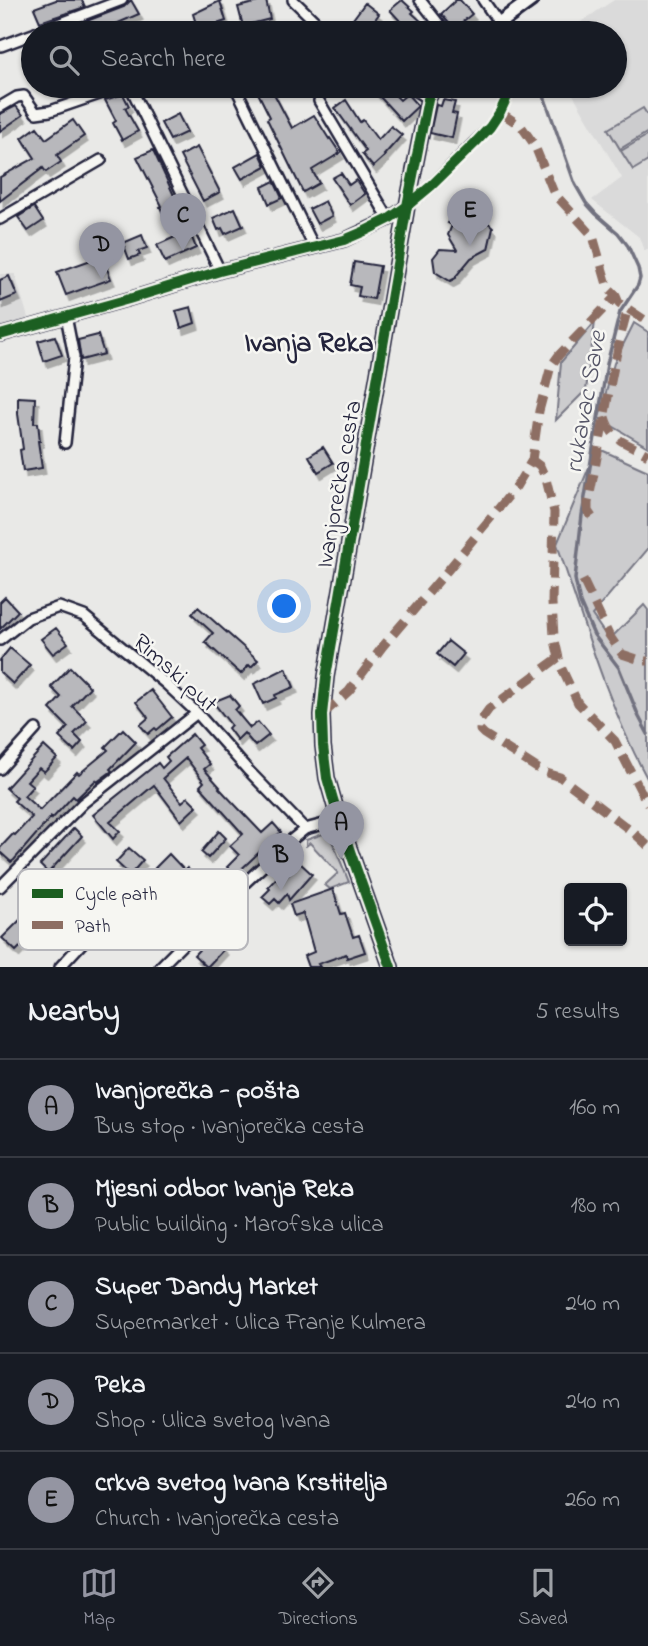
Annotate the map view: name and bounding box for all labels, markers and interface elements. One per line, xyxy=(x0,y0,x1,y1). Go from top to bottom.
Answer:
search box xyxy=(21,21,627,98)
icon: search xyxy=(45,41,83,79)
text: Search here xyxy=(101,41,226,79)
pin: E xyxy=(447,188,493,246)
pin: C xyxy=(160,193,206,251)
pin: D xyxy=(79,222,125,280)
district label: Ivanja Reka xyxy=(244,324,374,365)
water label: rukavac Save xyxy=(556,327,618,477)
street label: Ivanjorečka cesta xyxy=(308,398,372,571)
your location xyxy=(267,589,301,623)
street label: Rimski put xyxy=(124,626,225,722)
pin: A xyxy=(318,801,364,859)
pin: B xyxy=(258,833,304,891)
legend xyxy=(18,869,248,950)
text: Cycle path xyxy=(75,882,157,910)
map controls xyxy=(564,883,627,946)
button: locate xyxy=(564,883,627,946)
text: Path xyxy=(75,914,111,941)
text: Nearby xyxy=(28,991,120,1035)
text: 5 results xyxy=(536,996,620,1029)
text: Ivanjorečka - pošta xyxy=(95,1073,300,1111)
text: A xyxy=(44,1092,58,1125)
text: 160 m xyxy=(569,1092,620,1125)
text: Bus stop · Ivanjorečka cesta xyxy=(95,1111,364,1144)
text: Mjesni odbor Ivanja Reka xyxy=(95,1171,354,1209)
text: B xyxy=(43,1190,59,1223)
text: 180 m xyxy=(571,1190,620,1223)
text: Public building · Marofska ulica xyxy=(95,1209,384,1242)
text: Super Dandy Market xyxy=(95,1269,318,1307)
text: C xyxy=(45,1288,57,1321)
text: 240 m xyxy=(566,1288,620,1321)
text: Supermarket · Ulica Franje Kulmera xyxy=(95,1307,426,1340)
text: Peka xyxy=(95,1367,146,1405)
text: D xyxy=(43,1386,59,1419)
text: 240 m xyxy=(566,1386,620,1419)
text: Shop · Ulica svetog Ivana xyxy=(95,1405,330,1438)
text: crkva svetog Ivana Krstitelja xyxy=(95,1465,388,1503)
text: E xyxy=(44,1484,58,1517)
text: 260 m xyxy=(565,1484,620,1517)
text: Church · Ivanjorečka cesta xyxy=(95,1503,339,1536)
tab: Map xyxy=(80,1564,118,1633)
tab: Directions xyxy=(279,1564,358,1633)
tab: Saved xyxy=(518,1564,568,1633)

